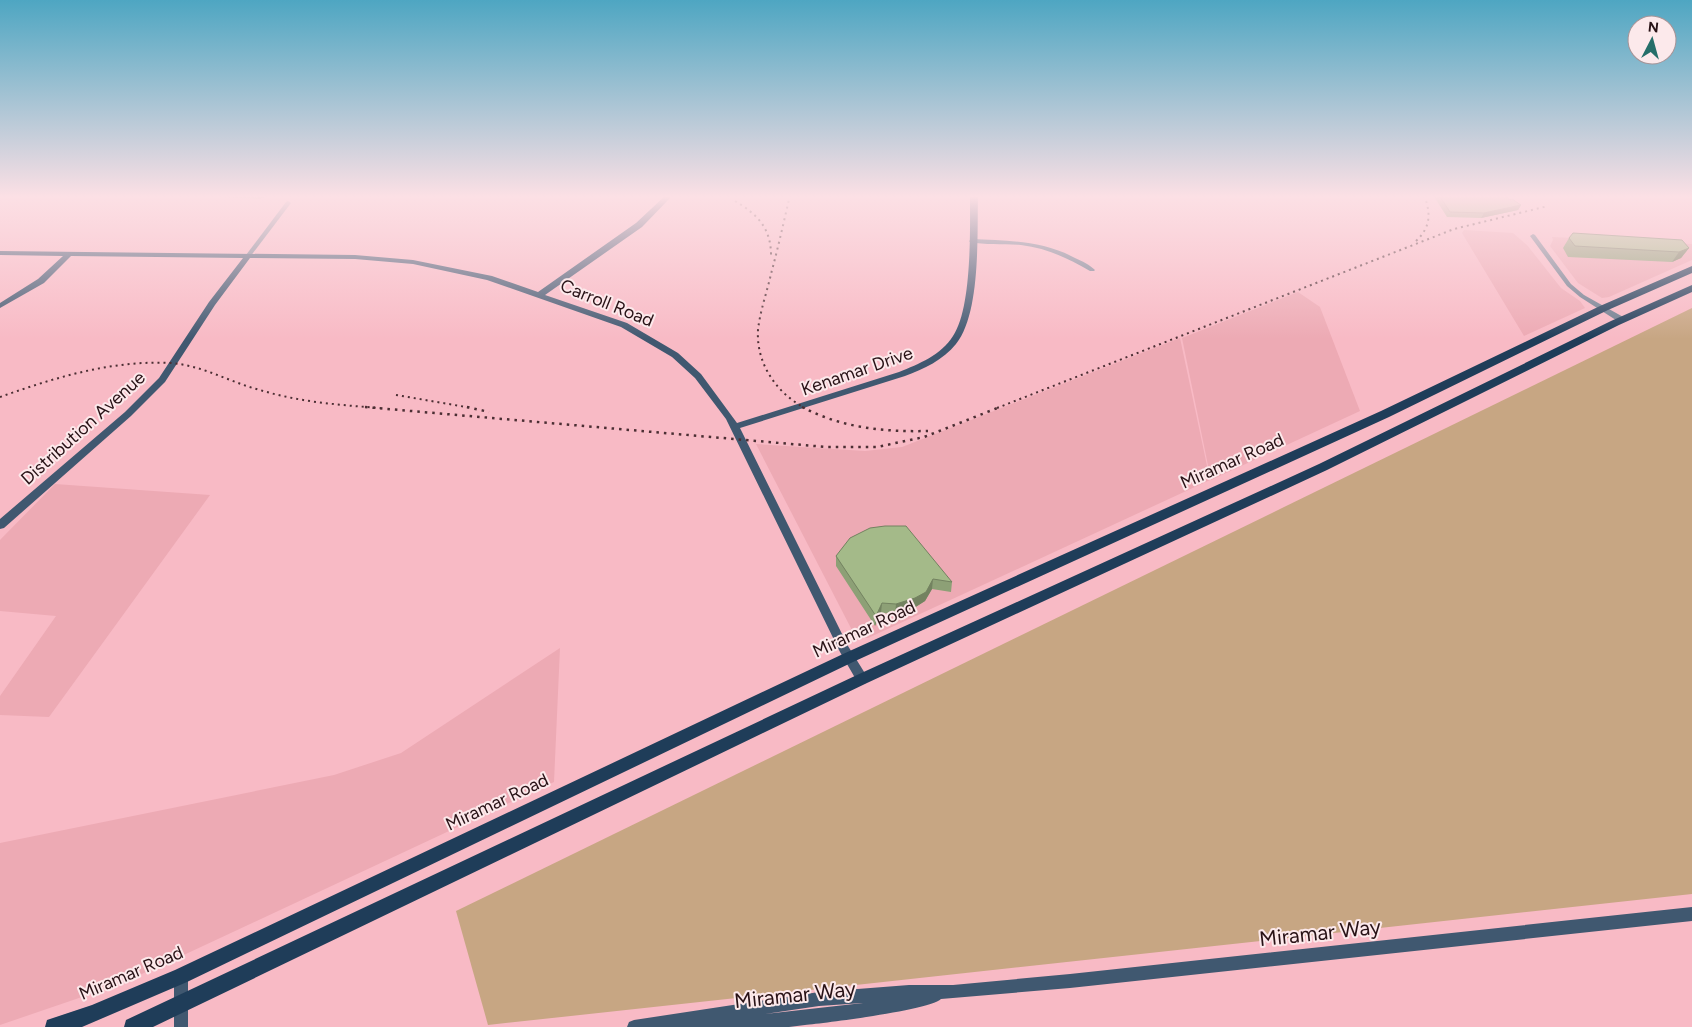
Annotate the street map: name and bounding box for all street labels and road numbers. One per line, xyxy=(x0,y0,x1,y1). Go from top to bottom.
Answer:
street label: Carroll Road xyxy=(557,274,657,332)
street label: Kenamar Drive xyxy=(798,342,916,400)
street label: Distribution Avenue xyxy=(16,366,150,490)
street label: Miramar Road xyxy=(1177,428,1287,494)
street label: Miramar Road xyxy=(809,596,919,662)
street label: Miramar Road xyxy=(442,769,552,835)
street label: Miramar Way xyxy=(1258,914,1382,951)
street label: Miramar Road xyxy=(76,941,186,1005)
street label: Miramar Way xyxy=(733,976,857,1013)

